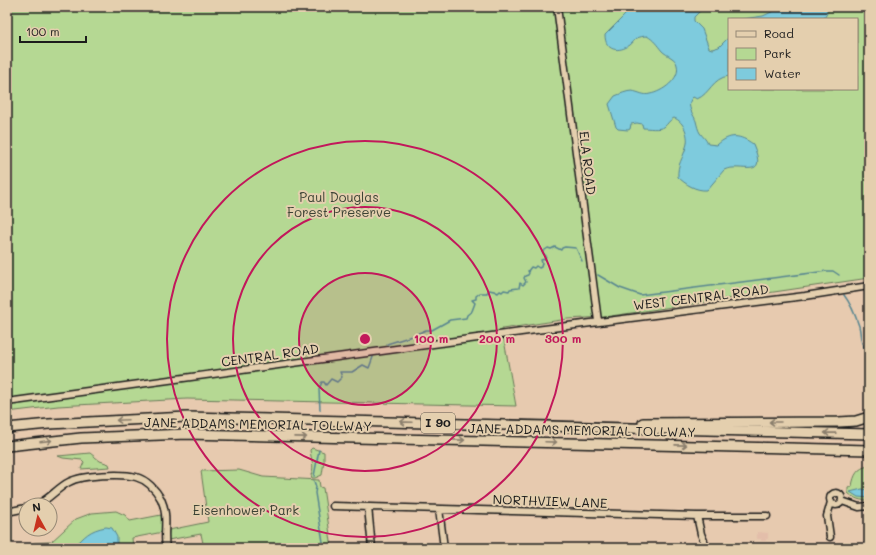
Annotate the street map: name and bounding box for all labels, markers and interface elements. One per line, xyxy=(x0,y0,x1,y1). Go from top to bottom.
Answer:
scale bar xyxy=(20,18,86,44)
legend xyxy=(728,18,858,90)
text: 100 m xyxy=(26,23,60,39)
text: Road xyxy=(764,25,794,41)
text: Park xyxy=(764,45,791,61)
text: Water xyxy=(764,65,801,81)
street label: ELA ROAD xyxy=(576,130,601,196)
park label: Paul Douglas Forest Preserve xyxy=(287,188,391,220)
street label: WEST CENTRAL ROAD xyxy=(632,280,770,313)
text: 100 m xyxy=(414,330,448,346)
text: 200 m xyxy=(479,330,515,346)
text: 300 m xyxy=(545,330,581,346)
centre of rings xyxy=(358,332,372,346)
street label: CENTRAL ROAD xyxy=(220,339,320,370)
street label: JANE ADDAMS MEMORIAL TOLLWAY xyxy=(144,413,372,434)
road number: I 90 xyxy=(421,413,455,433)
one-way arrow xyxy=(116,417,129,424)
one-way arrow xyxy=(400,418,413,426)
one-way arrow xyxy=(769,418,782,426)
street label: JANE ADDAMS MEMORIAL TOLLWAY xyxy=(468,419,696,440)
one-way arrow xyxy=(824,429,837,437)
one-way arrow xyxy=(294,433,307,441)
one-way arrow xyxy=(452,436,465,444)
one-way arrow xyxy=(39,437,52,445)
one-way arrow xyxy=(544,438,557,446)
one-way arrow xyxy=(674,442,687,449)
street label: NORTHVIEW LANE xyxy=(492,490,608,511)
north arrow xyxy=(18,497,58,537)
text: N xyxy=(31,499,42,515)
park label: Eisenhower Park xyxy=(193,501,299,518)

